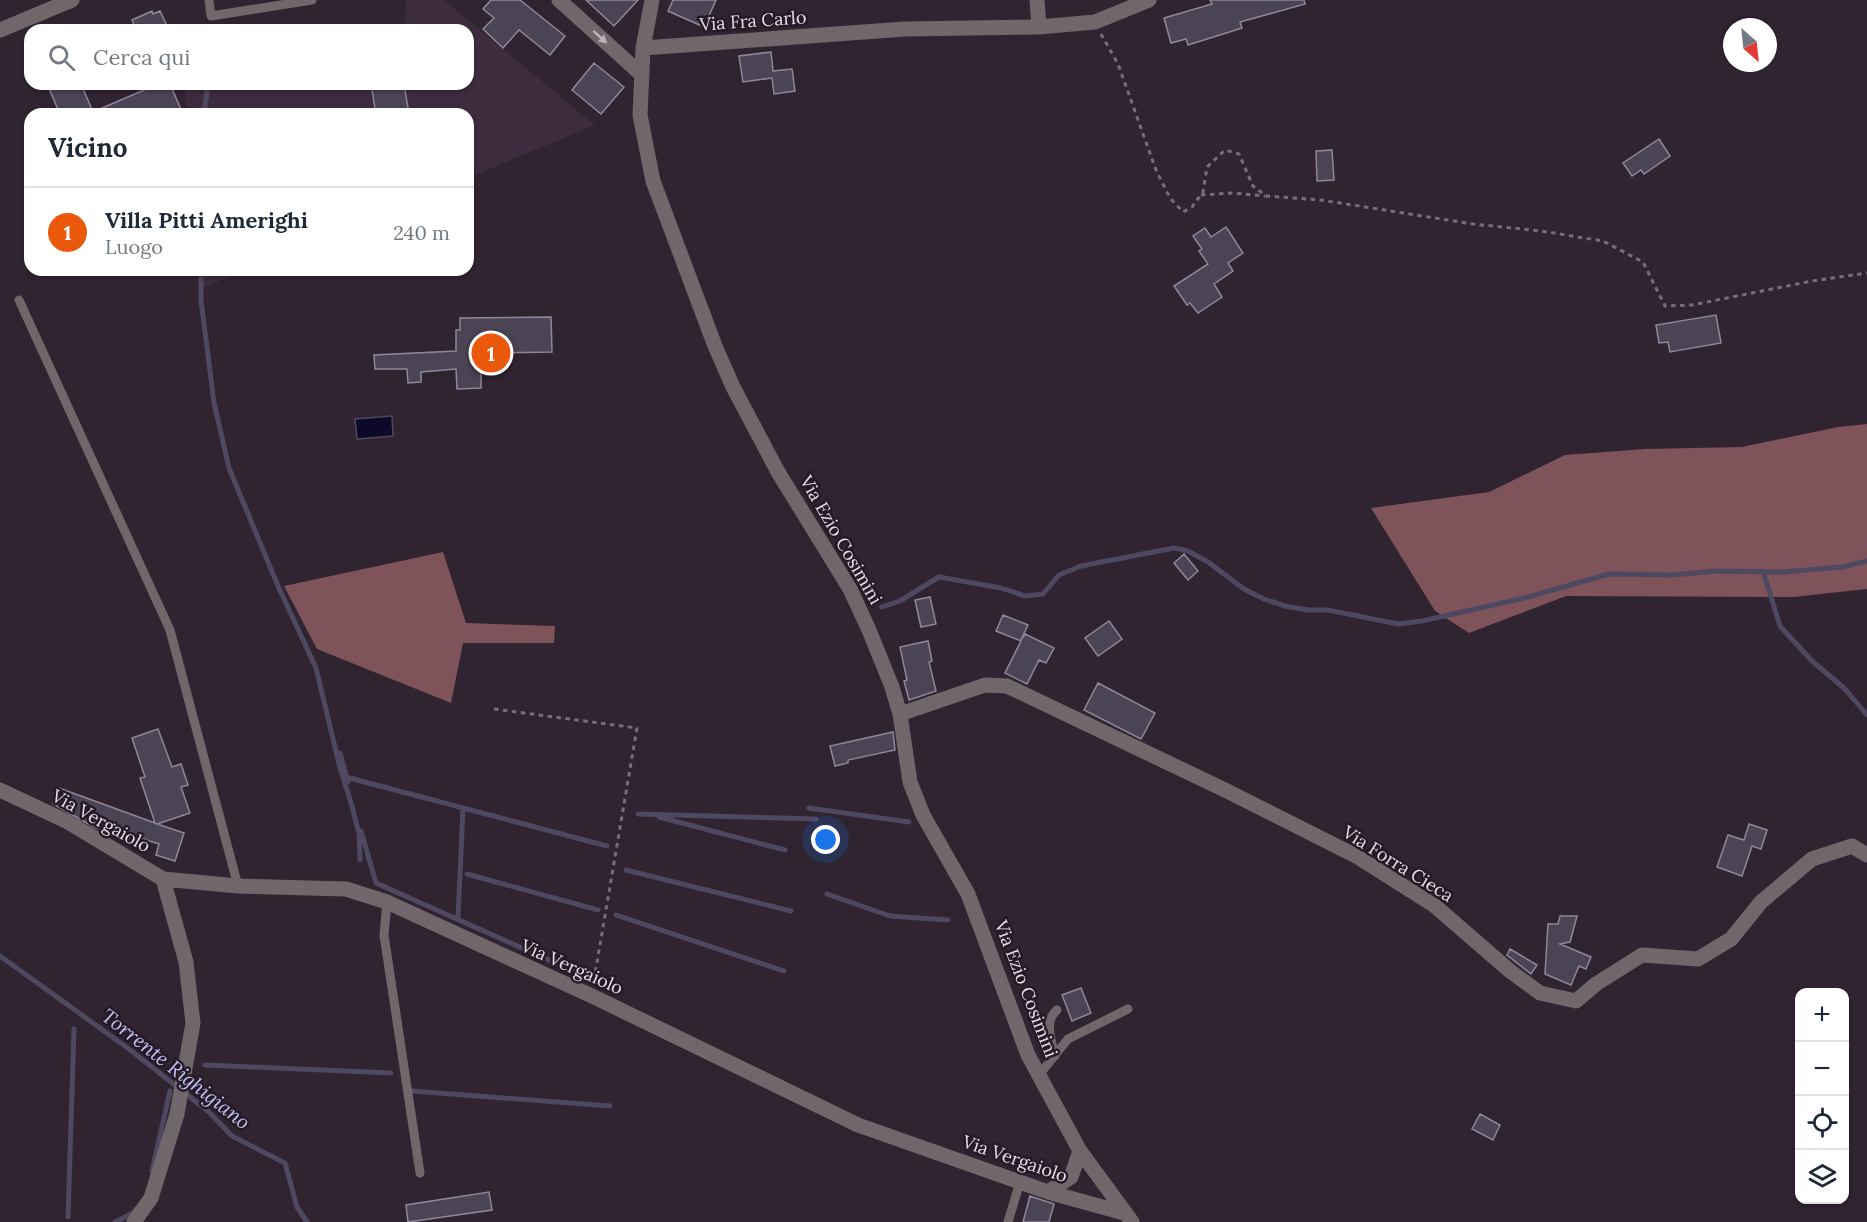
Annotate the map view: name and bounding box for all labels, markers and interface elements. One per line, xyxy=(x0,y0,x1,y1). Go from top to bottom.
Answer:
street label: Via Fra Carlo xyxy=(698,5,807,36)
north arrow xyxy=(1723,18,1777,72)
search box xyxy=(24,24,474,90)
one-way arrow xyxy=(592,30,607,43)
icon: search xyxy=(45,41,78,74)
text: Cerca qui xyxy=(93,43,190,71)
text: Vicino xyxy=(48,131,128,164)
text: Villa Pitti Amerighi xyxy=(105,206,308,234)
text: 1 xyxy=(63,220,72,245)
text: 240 m xyxy=(393,220,450,245)
text: Luogo xyxy=(105,234,163,259)
pin: 1 xyxy=(472,330,510,376)
street label: Via Ezio Cosimini xyxy=(795,470,888,608)
street label: Via Vergaiolo xyxy=(47,784,155,857)
street label: Via Forra Cieca xyxy=(1338,820,1458,907)
your location xyxy=(811,825,840,854)
street label: Via Ezio Cosimini xyxy=(989,916,1063,1061)
street label: Via Vergaiolo xyxy=(517,933,627,999)
map controls xyxy=(1795,988,1849,1204)
button: + xyxy=(1795,988,1849,1042)
water label: Torrente Righigiano xyxy=(97,1003,256,1134)
button: − xyxy=(1795,1042,1849,1096)
button: locate xyxy=(1795,1096,1849,1150)
street label: Via Vergaiolo xyxy=(959,1130,1071,1187)
button: layers xyxy=(1795,1150,1849,1204)

